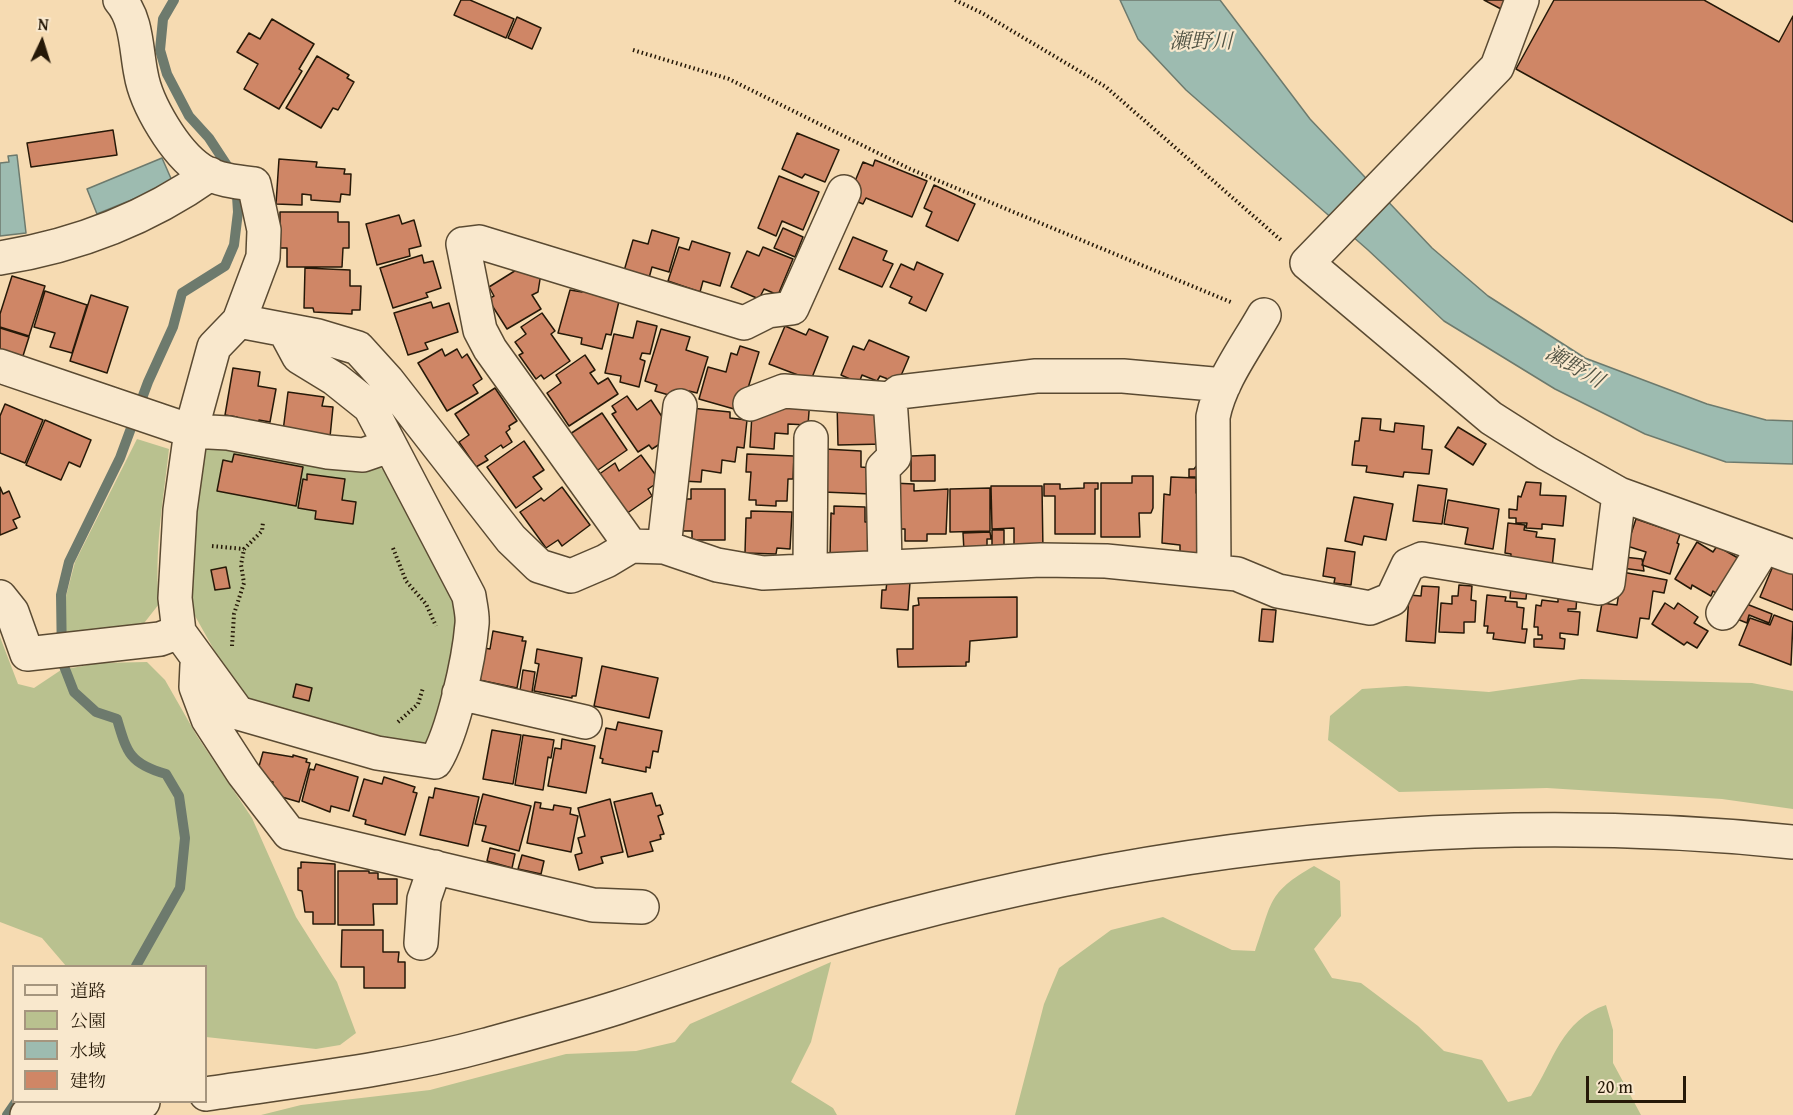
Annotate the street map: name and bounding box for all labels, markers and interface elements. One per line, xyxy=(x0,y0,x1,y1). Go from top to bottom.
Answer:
north arrow xyxy=(12,12,72,72)
text: N xyxy=(37,12,49,36)
water label: 瀬野川 xyxy=(1170,30,1232,56)
water label: 瀬野川 xyxy=(1540,341,1608,395)
legend xyxy=(12,965,207,1103)
text: 道路 xyxy=(70,977,106,1004)
text: 公園 xyxy=(70,1007,106,1034)
text: 水域 xyxy=(70,1037,106,1064)
scale bar xyxy=(1589,1064,1690,1102)
text: 建物 xyxy=(70,1067,106,1094)
text: 20 m xyxy=(1597,1073,1633,1100)

